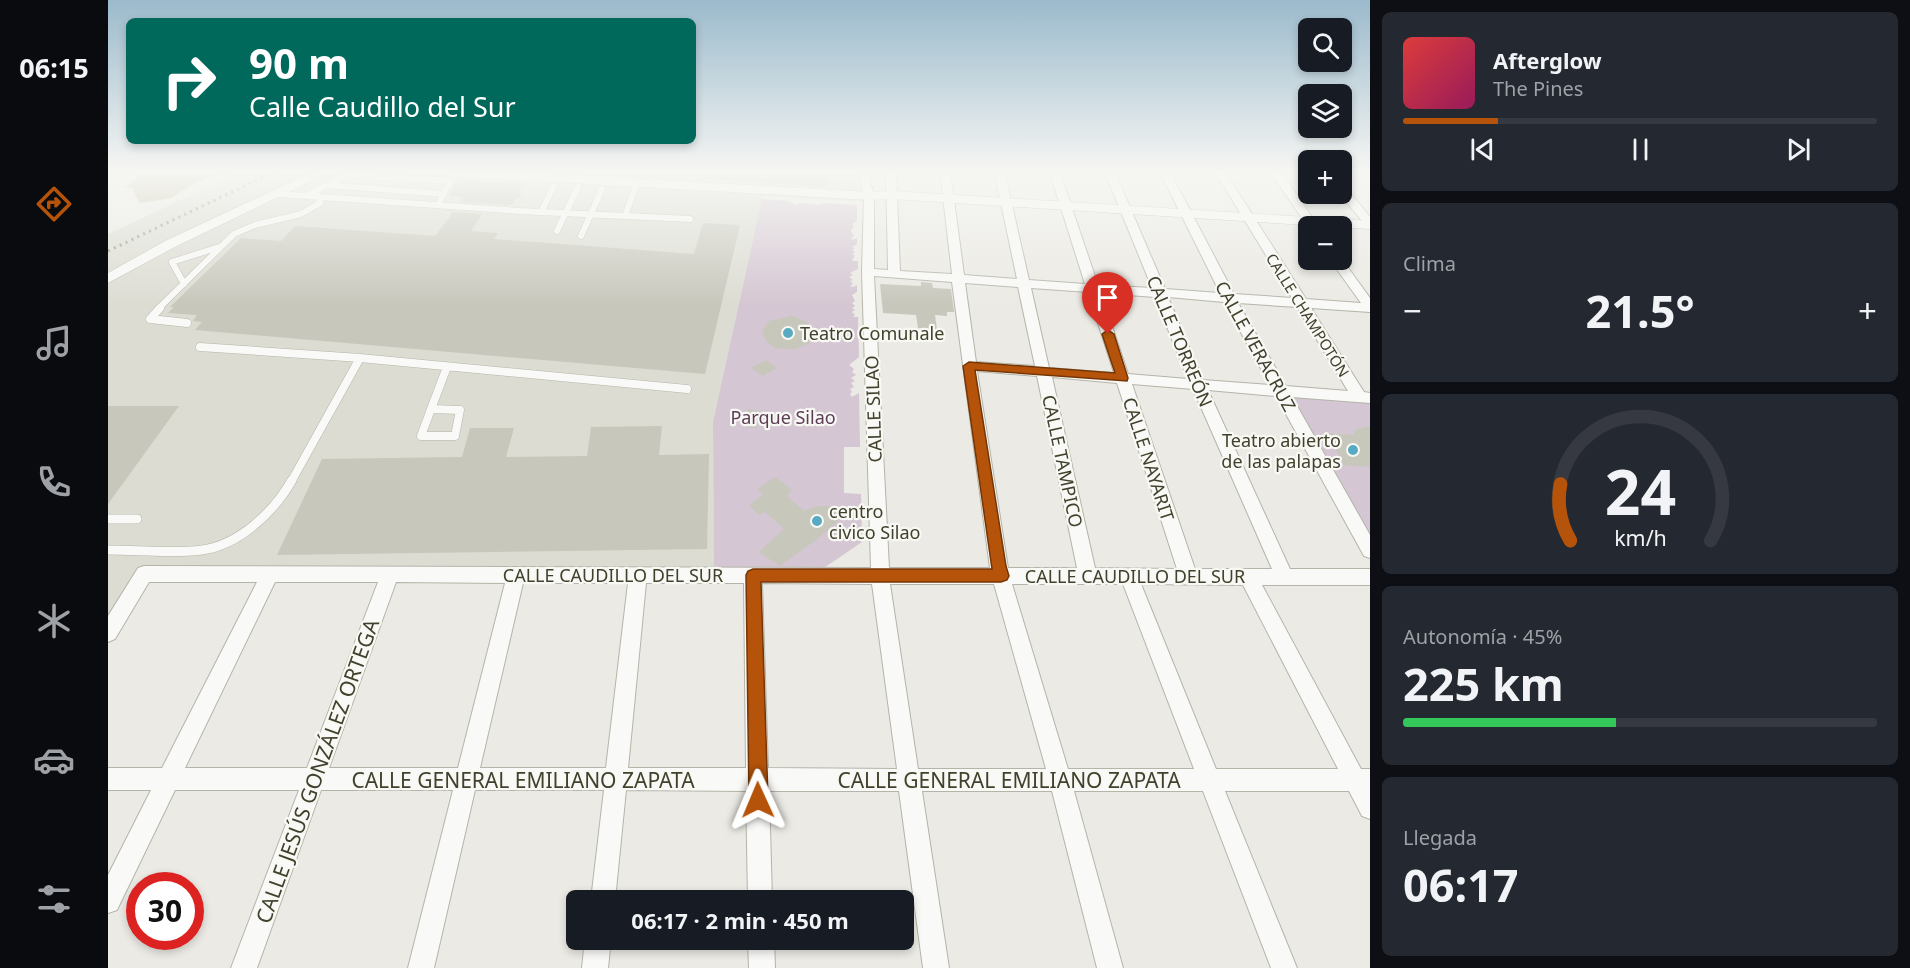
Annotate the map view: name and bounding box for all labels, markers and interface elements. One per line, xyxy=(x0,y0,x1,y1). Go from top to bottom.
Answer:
map controls xyxy=(1298,18,1352,270)
button: search xyxy=(1298,18,1352,72)
text: 90 m xyxy=(249,34,349,91)
icon: right xyxy=(150,42,228,120)
text: Afterglow xyxy=(1493,45,1602,75)
text: 06:15 xyxy=(19,49,89,86)
text: The Pines xyxy=(1493,75,1583,102)
button: layers xyxy=(1298,84,1352,138)
text: Calle Caudillo del Sur xyxy=(249,88,516,125)
icon: previous xyxy=(1466,133,1499,166)
icon: pause xyxy=(1624,133,1657,166)
icon: next xyxy=(1782,133,1815,166)
button: + xyxy=(1298,150,1352,204)
icon: directions xyxy=(33,183,75,225)
button: − xyxy=(1298,216,1352,270)
street label: CALLE CHAMPOTÓN xyxy=(1262,249,1354,381)
text: Clima xyxy=(1403,250,1456,277)
pin xyxy=(1082,272,1133,334)
street label: CALLE TORREÓN xyxy=(1142,272,1218,410)
street label: CALLE VERACRUZ xyxy=(1210,277,1302,415)
text: 21.5° xyxy=(1586,280,1694,341)
icon: arrive xyxy=(1091,281,1124,314)
text: − xyxy=(1403,288,1422,333)
text: + xyxy=(1858,288,1877,333)
place label: Teatro Comunale xyxy=(800,321,944,345)
icon: music xyxy=(33,322,75,364)
marker: Teatro Comunale xyxy=(781,326,795,340)
street label: CALLE SILAO xyxy=(859,355,887,463)
street label: CALLE TAMPICO xyxy=(1037,392,1089,530)
street label: CALLE NAYARIT xyxy=(1118,394,1180,524)
park label: Parque Silao xyxy=(730,405,836,429)
place label: Teatro abierto de las palapas xyxy=(1221,428,1341,473)
marker: Teatro abierto de las palapas xyxy=(1346,443,1360,457)
text: 24 xyxy=(1604,448,1676,533)
icon: phone xyxy=(33,461,75,503)
place label: centro civico Silao xyxy=(829,499,920,544)
marker: centro civico Silao xyxy=(810,514,824,528)
text: km/h xyxy=(1614,523,1666,552)
street label: CALLE CAUDILLO DEL SUR xyxy=(503,563,723,587)
street label: CALLE CAUDILLO DEL SUR xyxy=(1025,564,1245,588)
icon: climate xyxy=(33,600,75,642)
street label: CALLE JESÚS GONZÁLEZ ORTEGA xyxy=(249,614,385,927)
text: Autonomía · 45% xyxy=(1403,623,1562,650)
text: 225 km xyxy=(1403,653,1564,714)
icon: car xyxy=(33,739,75,781)
street label: CALLE GENERAL EMILIANO ZAPATA xyxy=(351,766,695,794)
street label: CALLE GENERAL EMILIANO ZAPATA xyxy=(837,766,1181,794)
position arrow xyxy=(726,768,790,832)
text: Llegada xyxy=(1403,824,1477,851)
text: 06:17 xyxy=(1403,854,1519,915)
speed limit sign: 30 xyxy=(126,872,204,950)
icon: filters xyxy=(33,878,75,920)
text: 06:17 · 2 min · 450 m xyxy=(631,905,849,935)

